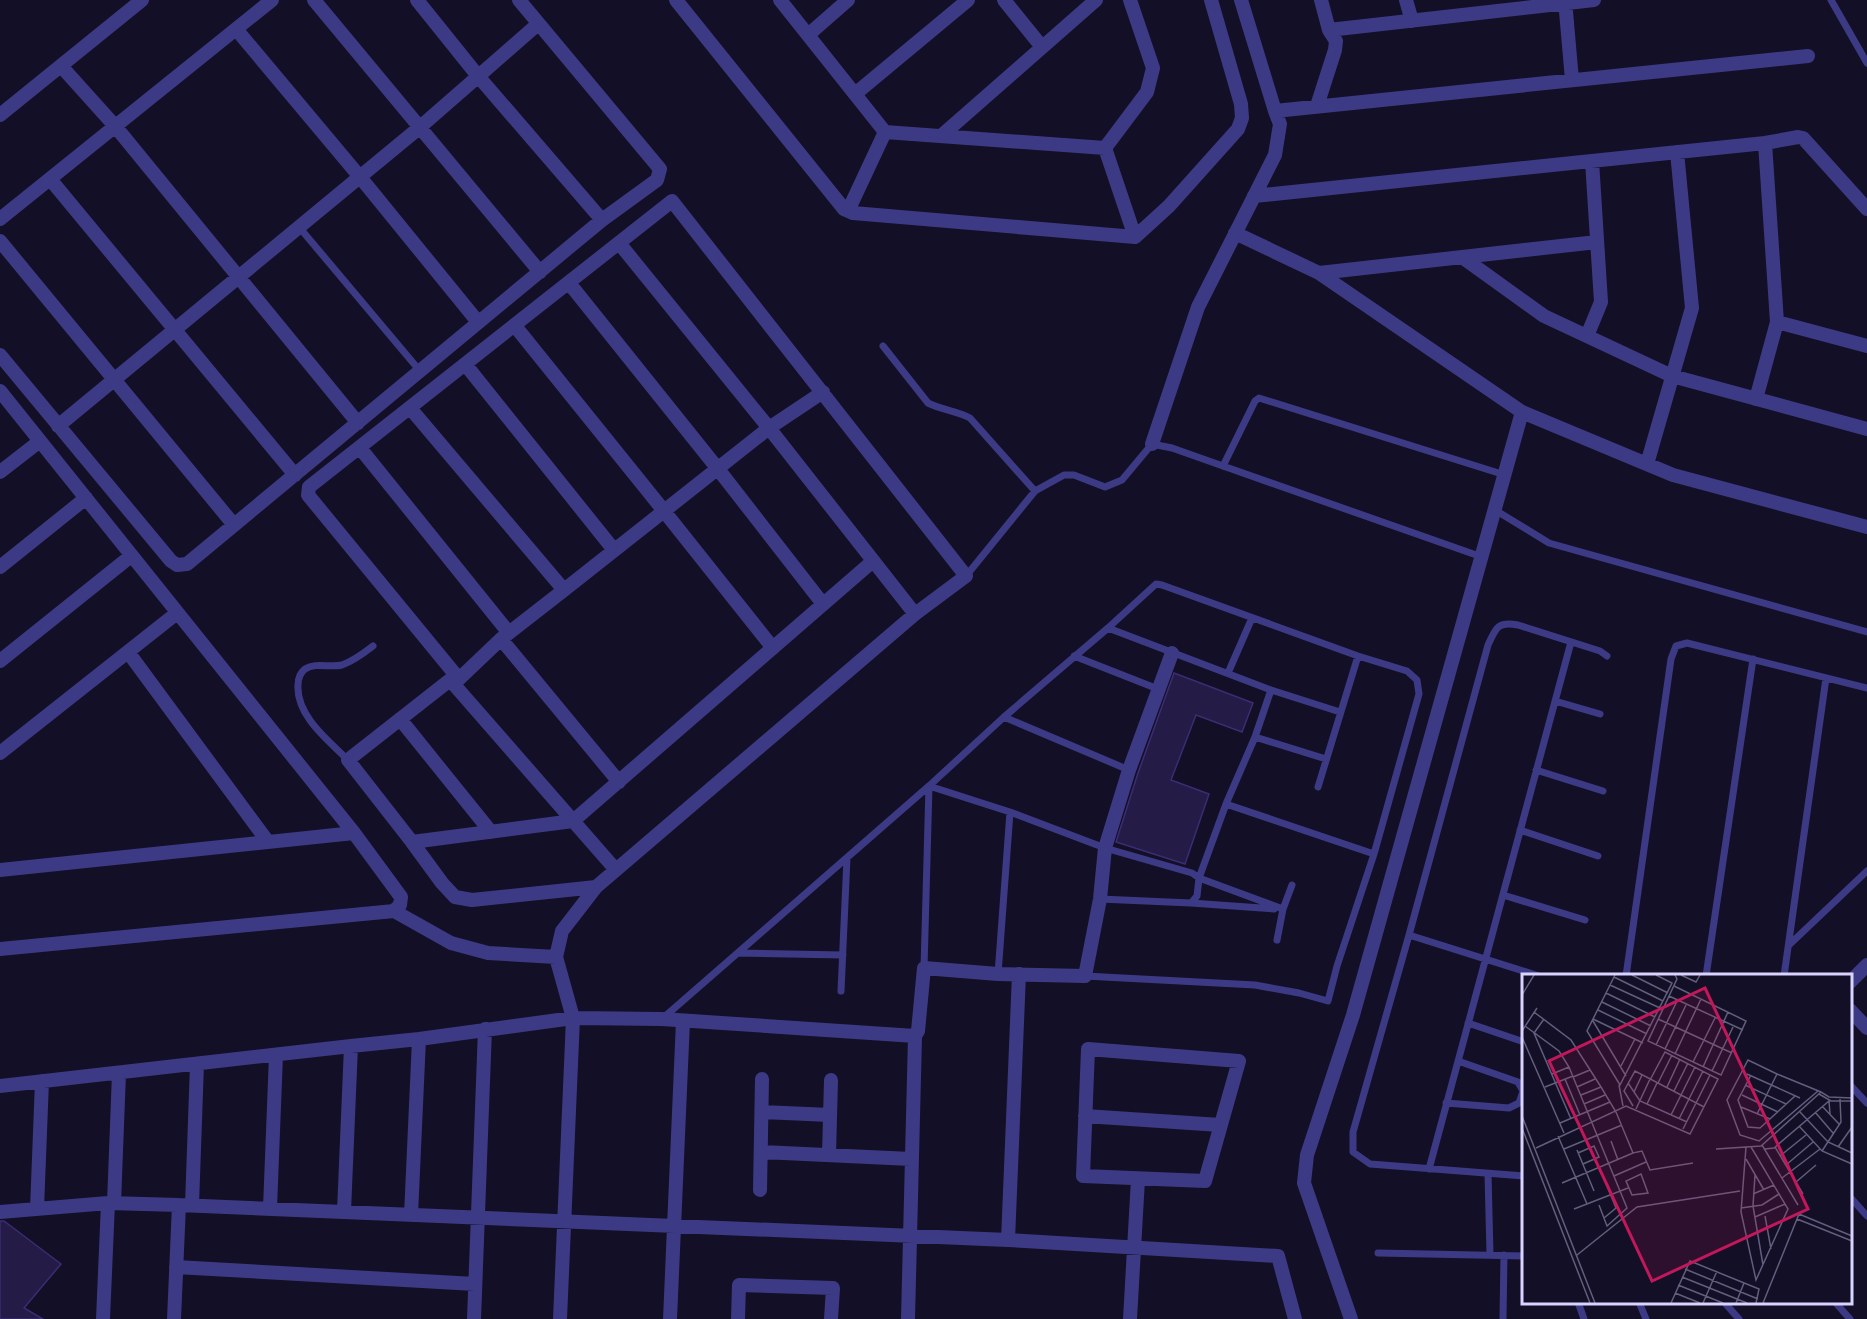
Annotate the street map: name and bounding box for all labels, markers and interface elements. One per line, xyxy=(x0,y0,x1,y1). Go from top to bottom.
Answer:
inset map xyxy=(1522,974,1852,1304)

